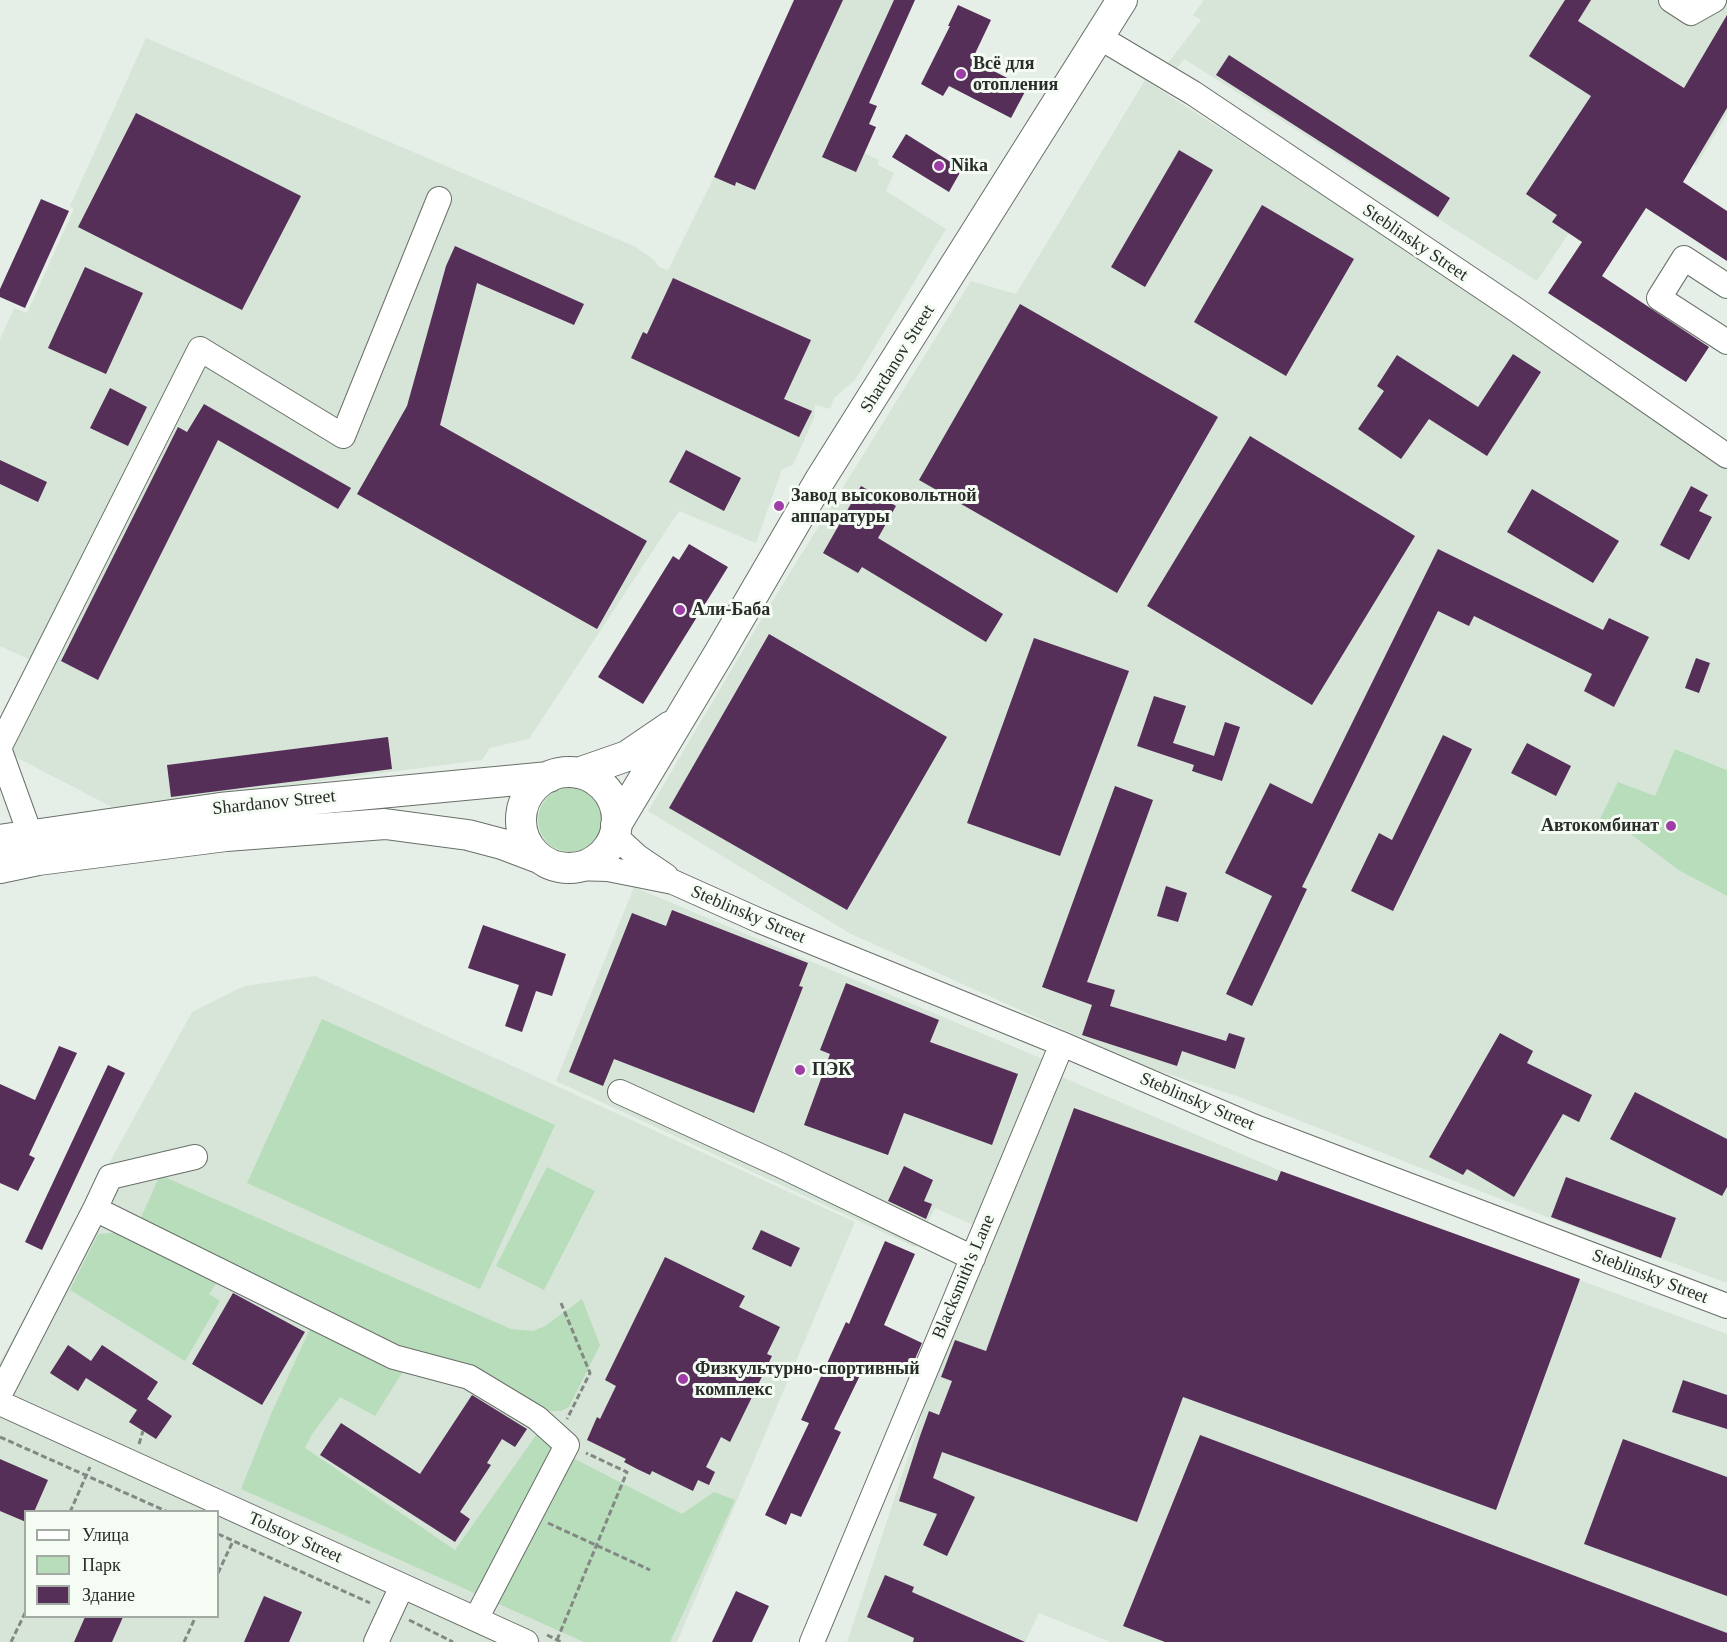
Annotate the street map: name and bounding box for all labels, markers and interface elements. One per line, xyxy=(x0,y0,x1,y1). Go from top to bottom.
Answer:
place label: Всё для отопления xyxy=(973,53,1058,96)
marker: Всё для отопления xyxy=(954,67,968,81)
place label: Nika xyxy=(951,155,988,177)
marker: Nika xyxy=(932,159,946,173)
street label: Steblinsky Street xyxy=(1358,200,1472,286)
street label: Shardanov Street xyxy=(856,301,940,417)
place label: Завод высоковольтной аппаратуры xyxy=(791,485,977,528)
marker: Завод высоковольтной аппаратуры xyxy=(772,499,786,513)
place label: Али-Баба xyxy=(692,599,770,621)
marker: Али-Баба xyxy=(673,603,687,617)
street label: Shardanov Street xyxy=(211,786,337,820)
place label: Автокомбинат xyxy=(1541,815,1659,837)
marker: Автокомбинат xyxy=(1664,819,1678,833)
street label: Steblinsky Street xyxy=(687,881,809,949)
place label: ПЭК xyxy=(812,1059,851,1081)
marker: ПЭК xyxy=(793,1063,807,1077)
street label: Steblinsky Street xyxy=(1136,1068,1258,1136)
street label: Blacksmith's Lane xyxy=(928,1212,1000,1342)
street label: Steblinsky Street xyxy=(1589,1245,1711,1309)
place label: Физкультурно-спортивный комплекс xyxy=(695,1358,920,1400)
marker: Физкультурно-спортивный комплекс xyxy=(676,1372,690,1386)
street label: Tolstoy Street xyxy=(245,1508,345,1568)
legend xyxy=(24,1510,219,1618)
text: Улица xyxy=(82,1525,129,1545)
text: Парк xyxy=(82,1555,121,1575)
text: Здание xyxy=(82,1585,135,1605)

